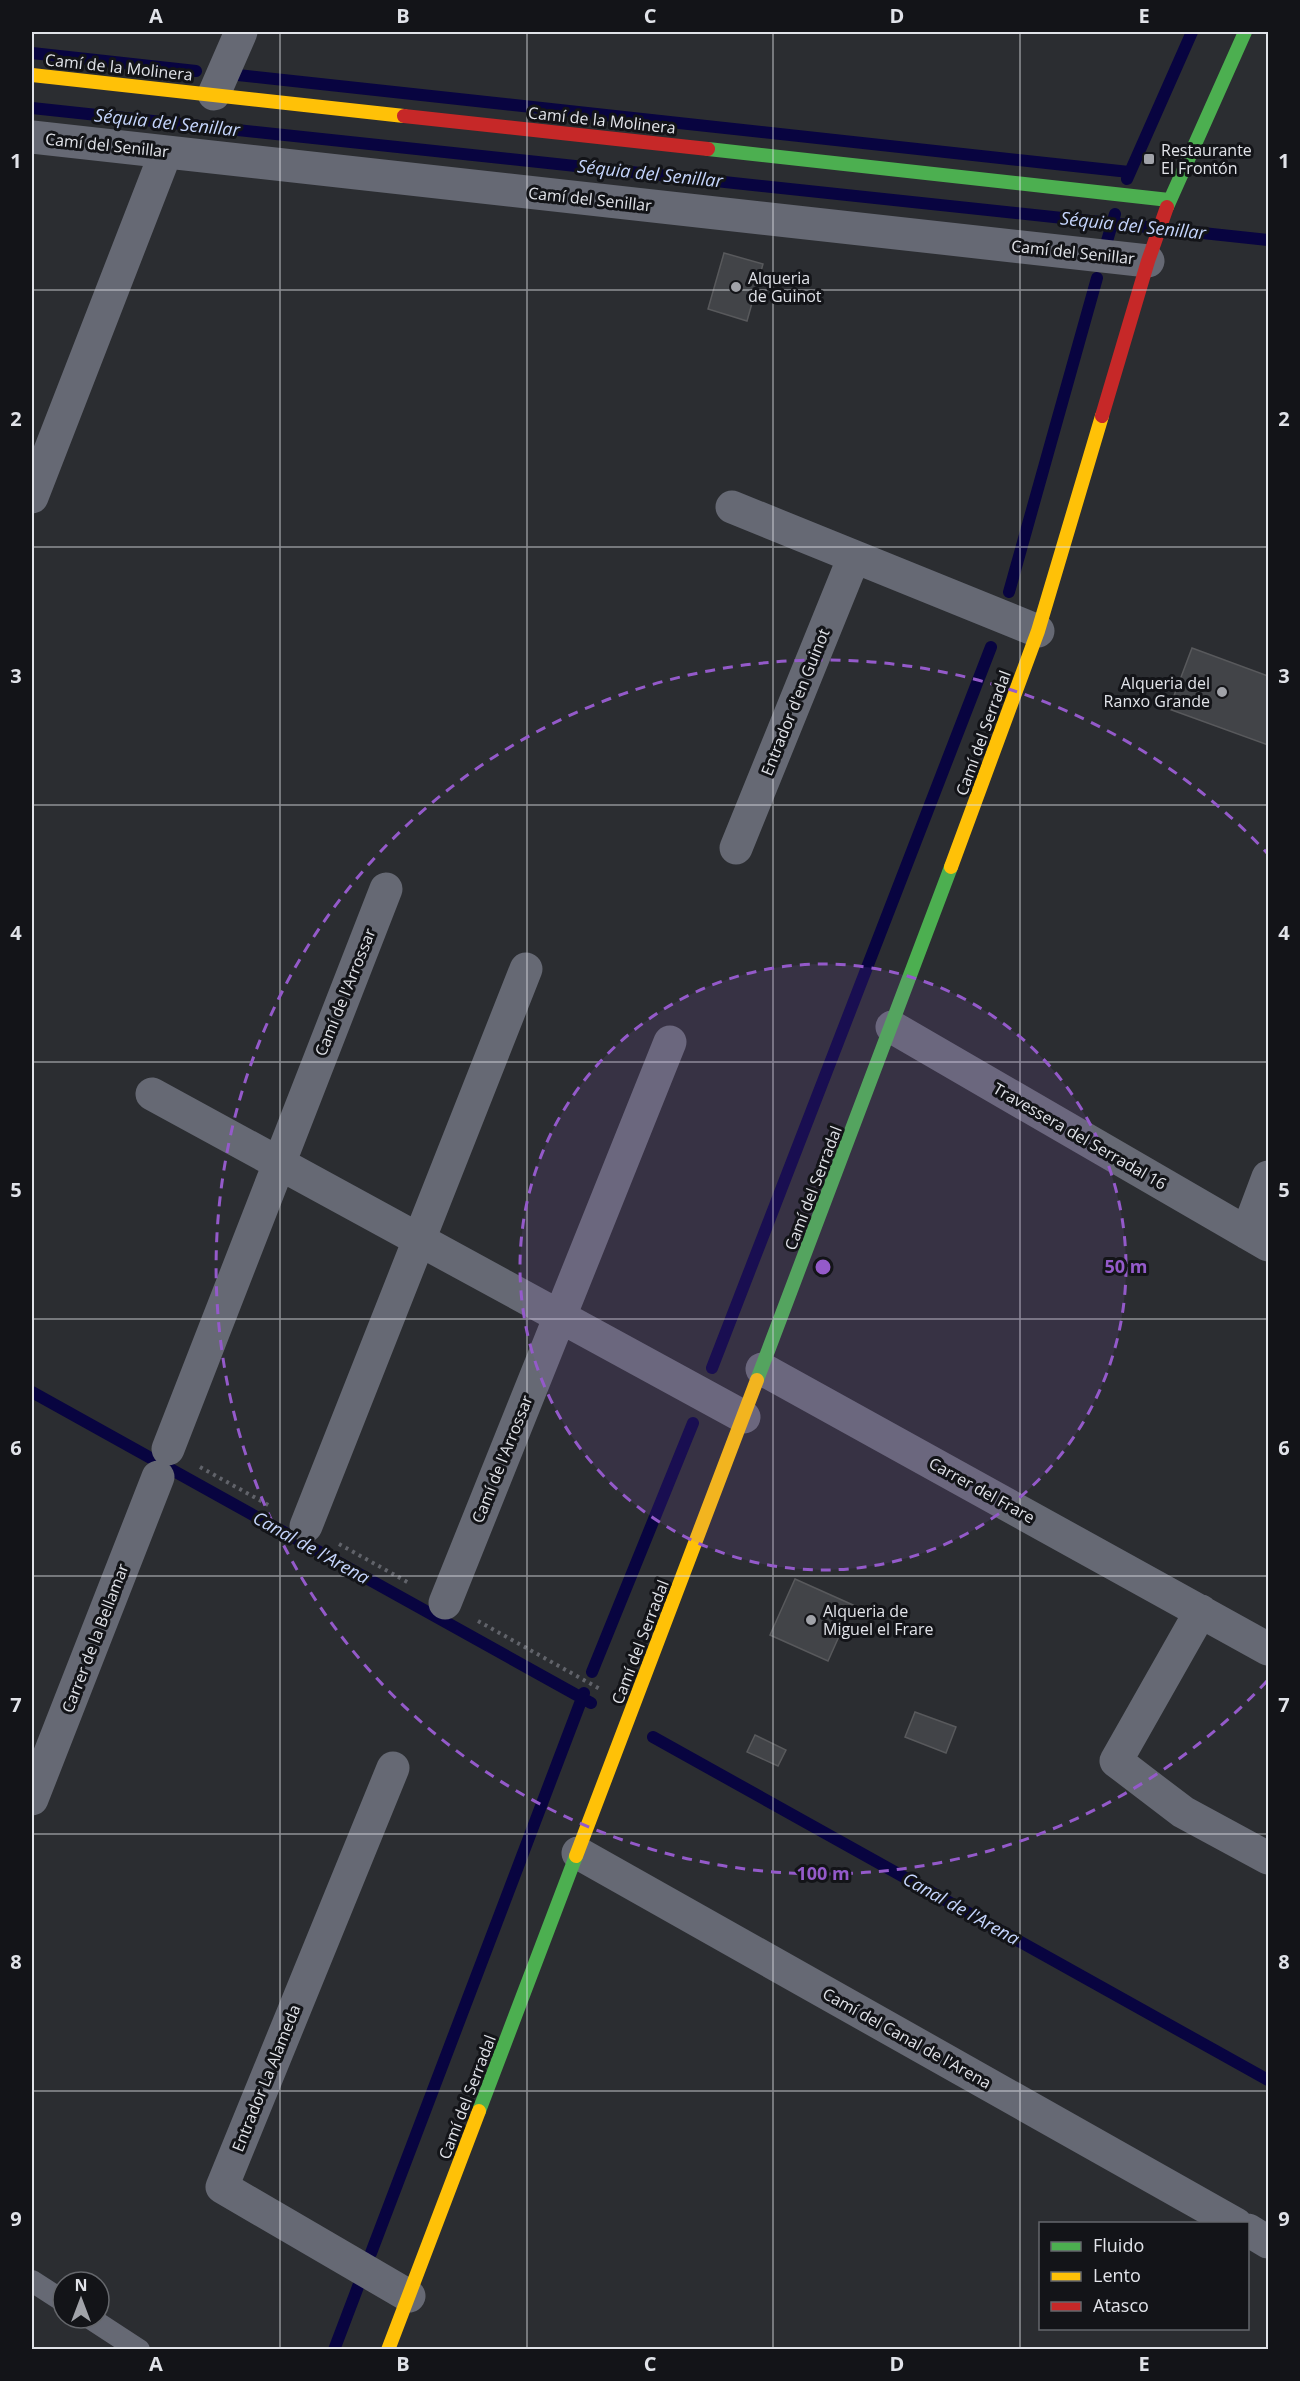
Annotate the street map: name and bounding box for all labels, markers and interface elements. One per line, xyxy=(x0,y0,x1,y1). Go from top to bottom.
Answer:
text: A xyxy=(149,2,163,29)
text: B xyxy=(396,2,410,29)
text: C xyxy=(644,2,657,29)
text: D xyxy=(890,2,904,29)
text: E xyxy=(1138,2,1150,29)
street label: Camí de la Molinera xyxy=(44,48,194,86)
street label: Camí de la Molinera xyxy=(527,101,677,139)
water label: Séquia del Senillar xyxy=(93,102,242,142)
street label: Camí del Senillar xyxy=(44,128,170,162)
place label: Restaurante El Frontón xyxy=(1161,139,1252,179)
text: 1 xyxy=(10,147,22,174)
text: 1 xyxy=(1278,147,1290,174)
marker: Restaurante El Frontón xyxy=(1142,152,1156,166)
water label: Séquia del Senillar xyxy=(576,153,725,193)
street label: Camí del Senillar xyxy=(527,182,653,216)
water label: Séquia del Senillar xyxy=(1059,205,1208,245)
street label: Camí del Senillar xyxy=(1010,235,1136,269)
place label: Alqueria de Guinot xyxy=(748,267,822,307)
marker: Alqueria de Guinot xyxy=(729,280,743,294)
text: 2 xyxy=(10,405,22,432)
text: 2 xyxy=(1278,405,1290,432)
street label: Entrador d'en Guinot xyxy=(755,625,835,779)
text: 3 xyxy=(10,662,22,689)
text: 3 xyxy=(1278,662,1290,689)
street label: Camí del Serradal xyxy=(950,668,1016,798)
place label: Alqueria del Ranxo Grande xyxy=(1104,672,1210,712)
marker: Alqueria del Ranxo Grande xyxy=(1215,685,1229,699)
text: 4 xyxy=(10,919,22,946)
text: 4 xyxy=(1278,919,1290,946)
street label: Camí de l'Arrossar xyxy=(309,924,381,1059)
street label: Travessera del Serradal 16 xyxy=(989,1077,1171,1195)
street label: Camí del Serradal xyxy=(779,1123,847,1253)
text: 5 xyxy=(10,1176,22,1203)
text: 5 xyxy=(1278,1176,1290,1203)
text: 50 m xyxy=(1105,1254,1147,1278)
centre of rings xyxy=(813,1257,833,1277)
street label: Camí de l'Arrossar xyxy=(466,1391,538,1526)
text: 6 xyxy=(10,1434,22,1461)
text: 6 xyxy=(1278,1434,1290,1461)
street label: Carrer del Frare xyxy=(925,1452,1039,1528)
water label: Canal de l'Arena xyxy=(249,1505,374,1589)
street label: Carrer de la Bellamar xyxy=(56,1560,134,1716)
street label: Camí del Serradal xyxy=(606,1577,674,1707)
place label: Alqueria de Miguel el Frare xyxy=(823,1600,934,1640)
marker: Alqueria de Miguel el Frare xyxy=(804,1613,818,1627)
text: 7 xyxy=(10,1691,22,1718)
text: 7 xyxy=(1278,1691,1290,1718)
text: 100 m xyxy=(796,1861,850,1885)
water label: Canal de l'Arena xyxy=(899,1866,1024,1950)
text: 8 xyxy=(10,1948,22,1975)
text: 8 xyxy=(1278,1948,1290,1975)
street label: Camí del Canal de l'Arena xyxy=(819,1982,995,2094)
street label: Entrador La Alameda xyxy=(226,2001,306,2155)
street label: Camí del Serradal xyxy=(433,2032,501,2162)
text: 9 xyxy=(10,2205,22,2232)
text: 9 xyxy=(1278,2205,1290,2232)
legend xyxy=(1039,2222,1249,2330)
text: Fluido xyxy=(1093,2233,1144,2257)
text: Lento xyxy=(1093,2263,1141,2287)
north arrow xyxy=(51,2270,111,2330)
text: N xyxy=(74,2274,88,2296)
text: Atasco xyxy=(1093,2293,1149,2317)
text: A xyxy=(149,2350,163,2377)
text: B xyxy=(396,2350,410,2377)
text: C xyxy=(644,2350,657,2377)
text: D xyxy=(890,2350,904,2377)
text: E xyxy=(1138,2350,1150,2377)

